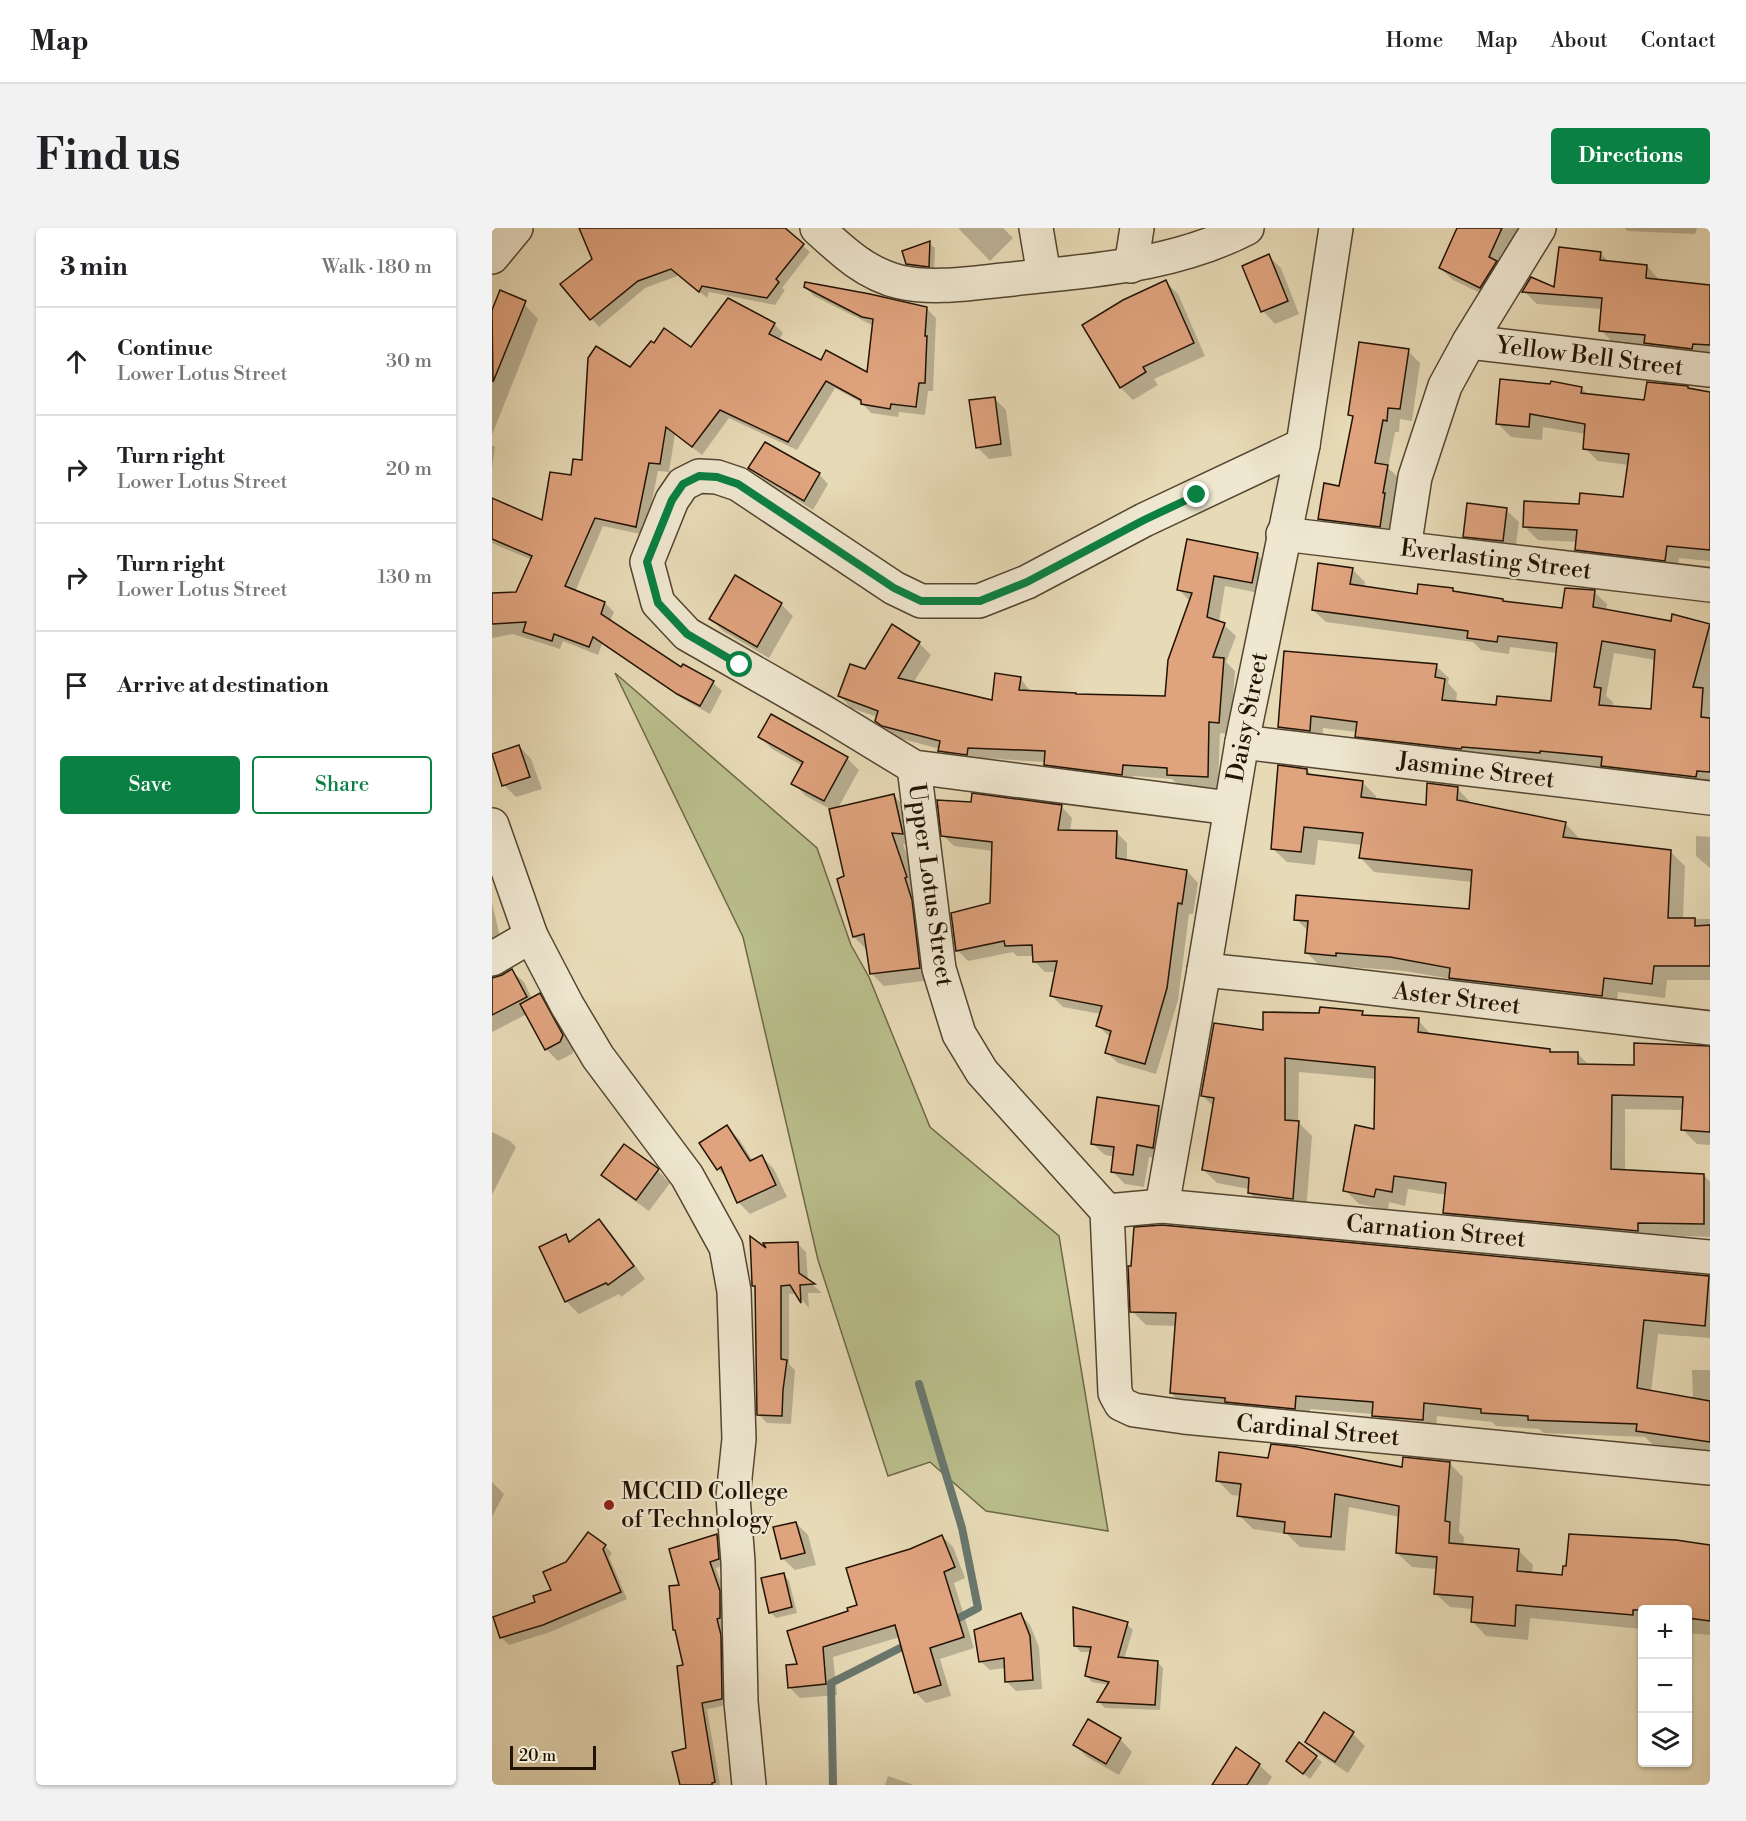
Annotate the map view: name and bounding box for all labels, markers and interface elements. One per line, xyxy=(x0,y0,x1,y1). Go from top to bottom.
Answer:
text: Map xyxy=(30,24,89,59)
text: Home xyxy=(1386,28,1443,54)
text: Map xyxy=(1476,28,1518,54)
text: About xyxy=(1551,28,1608,54)
text: Contact xyxy=(1641,28,1716,54)
button: Directions xyxy=(1551,128,1710,184)
text: Find us xyxy=(36,130,180,183)
text: 3 min xyxy=(60,251,128,283)
text: Walk · 180 m xyxy=(322,255,432,280)
street label: Yellow Bell Street xyxy=(1493,330,1686,383)
text: Continue xyxy=(117,335,213,362)
icon: ahead xyxy=(60,345,93,378)
text: 30 m xyxy=(386,349,432,374)
text: Lower Lotus Street xyxy=(117,362,288,387)
text: Turn right xyxy=(117,443,225,470)
icon: right xyxy=(60,453,93,486)
text: 20 m xyxy=(386,457,432,482)
text: Lower Lotus Street xyxy=(117,470,288,495)
route end xyxy=(1183,481,1209,507)
street label: Everlasting Street xyxy=(1398,533,1594,587)
text: Turn right xyxy=(117,551,225,578)
icon: right xyxy=(60,561,93,594)
text: 130 m xyxy=(377,565,432,590)
text: Lower Lotus Street xyxy=(117,578,288,603)
street label: Daisy Street xyxy=(1221,649,1275,785)
route start xyxy=(726,651,752,677)
icon: arrive xyxy=(60,669,93,702)
text: Arrive at destination xyxy=(117,672,329,699)
street label: Jasmine Street xyxy=(1394,746,1557,796)
button: Save xyxy=(60,756,240,814)
button: Share xyxy=(252,756,432,814)
street label: Upper Lotus Street xyxy=(901,782,959,989)
street label: Aster Street xyxy=(1390,976,1523,1022)
street label: Carnation Street xyxy=(1345,1209,1527,1255)
street label: Cardinal Street xyxy=(1235,1409,1401,1453)
place label: MCCID College of Technology xyxy=(621,1477,788,1535)
marker: MCCID College of Technology xyxy=(602,1498,616,1512)
map controls xyxy=(1638,1605,1692,1767)
button: + xyxy=(1638,1605,1692,1659)
button: − xyxy=(1638,1659,1692,1713)
button: layers xyxy=(1638,1713,1692,1767)
scale bar xyxy=(510,1743,596,1770)
text: 20 m xyxy=(519,1746,556,1766)

